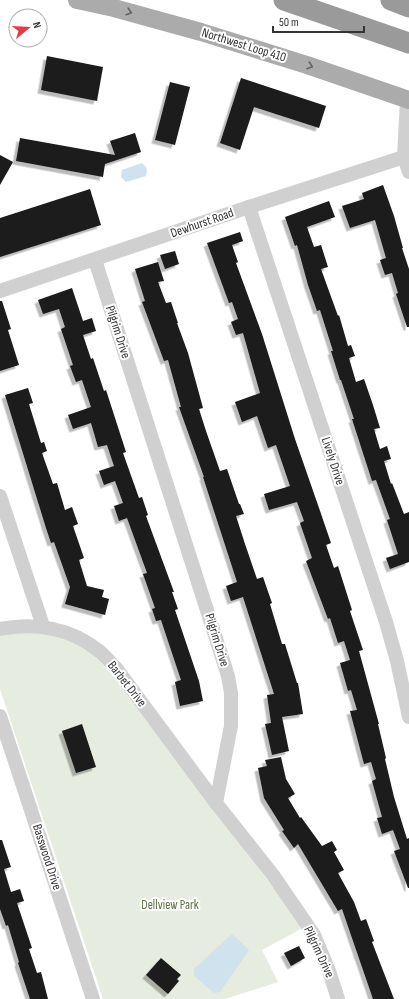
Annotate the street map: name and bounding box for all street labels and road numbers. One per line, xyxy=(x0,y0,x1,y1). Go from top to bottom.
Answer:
street label: Northwest Loop 410 xyxy=(200,25,288,65)
street label: Dewhurst Road xyxy=(168,205,236,241)
street label: Pilgrim Drive xyxy=(102,303,134,361)
street label: Lively Drive xyxy=(318,435,348,487)
street label: Pilgrim Drive xyxy=(201,611,233,669)
street label: Barbet Drive xyxy=(104,658,150,710)
street label: Basswood Drive xyxy=(29,822,65,892)
street label: Pilgrim Drive xyxy=(300,924,338,980)

